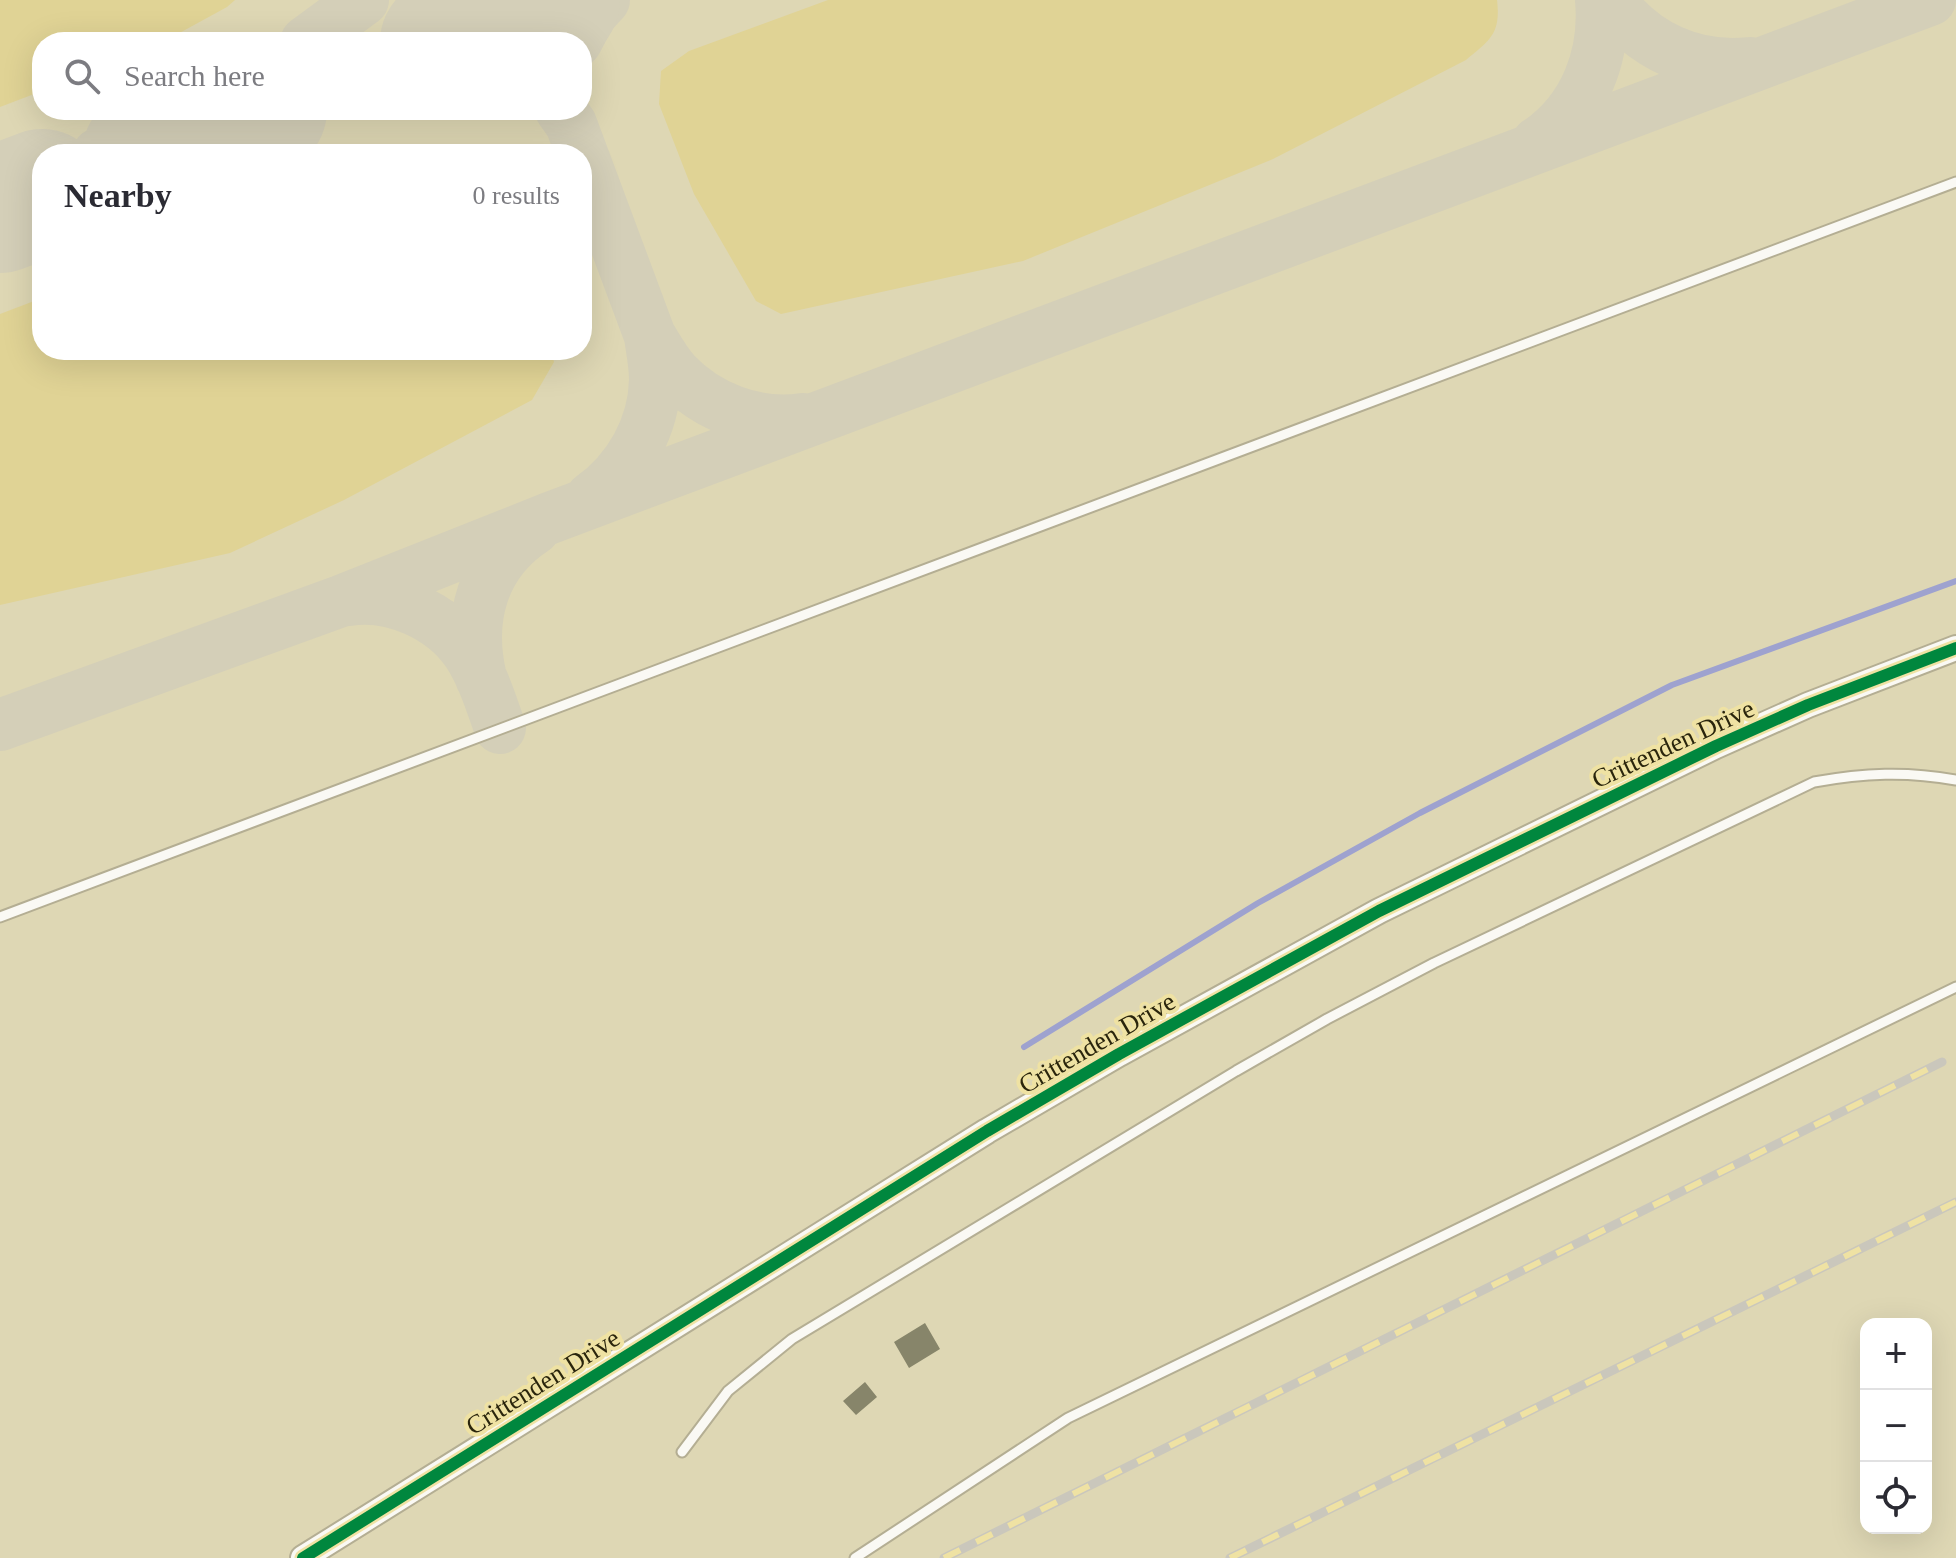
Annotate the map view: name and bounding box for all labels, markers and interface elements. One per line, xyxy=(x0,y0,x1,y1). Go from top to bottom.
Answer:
search box xyxy=(32,32,592,120)
icon: search xyxy=(60,54,104,98)
text: Search here xyxy=(124,59,265,92)
text: Nearby xyxy=(64,177,172,214)
text: 0 results xyxy=(473,181,560,210)
street label: Crittenden Drive xyxy=(1587,694,1759,794)
street label: Crittenden Drive xyxy=(1014,987,1180,1099)
map controls xyxy=(1860,1318,1932,1534)
button: + xyxy=(1860,1318,1932,1390)
street label: Crittenden Drive xyxy=(461,1323,625,1441)
button: − xyxy=(1860,1390,1932,1462)
button: locate xyxy=(1860,1462,1932,1534)

